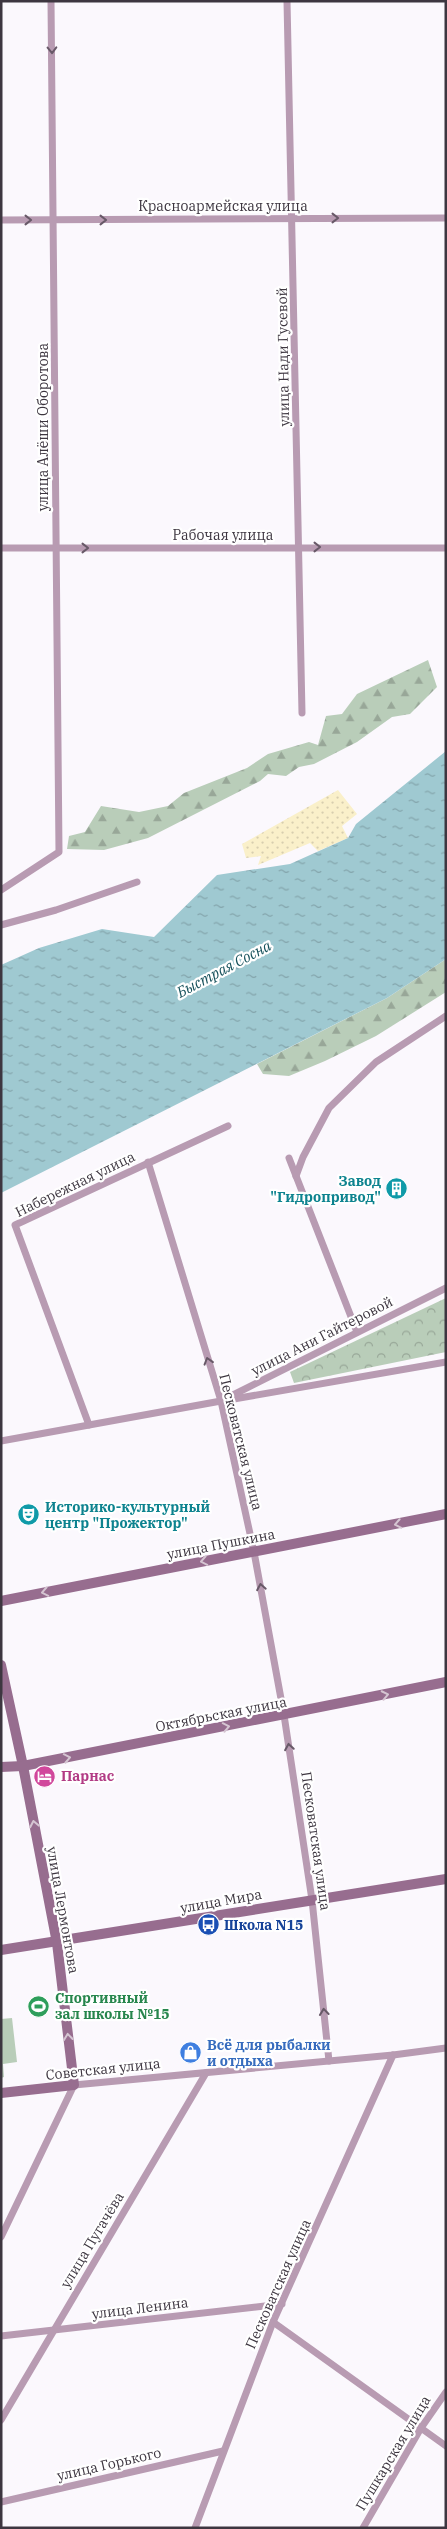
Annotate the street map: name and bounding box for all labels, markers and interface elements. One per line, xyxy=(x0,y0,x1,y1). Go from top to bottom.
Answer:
one-way arrow xyxy=(47,46,57,54)
street label: Красноармейская улица xyxy=(138,197,308,215)
one-way arrow xyxy=(332,213,339,223)
one-way arrow xyxy=(24,215,32,225)
one-way arrow xyxy=(99,215,107,225)
street label: улица Нади Гусевой xyxy=(273,287,293,427)
street label: улица Алёши Оборотова xyxy=(34,343,52,511)
street label: Рабочая улица xyxy=(173,526,274,544)
one-way arrow xyxy=(314,542,322,552)
one-way arrow xyxy=(82,543,89,553)
water label: Быстрая Сосна xyxy=(172,935,275,1002)
street label: Набережная улица xyxy=(12,1147,138,1221)
place label: Завод "Гидропривод" xyxy=(270,1172,381,1206)
building icon: Завод "Гидропривод" xyxy=(385,1177,409,1201)
street label: улица Ани Гайтеровой xyxy=(248,1292,396,1380)
one-way arrow xyxy=(204,1357,214,1365)
street label: Песковатская улица xyxy=(215,1372,267,1512)
place label: Историко-культурный центр "Прожектор" xyxy=(45,1498,211,1532)
theatre icon: Историко-культурный центр "Прожектор" xyxy=(17,1503,41,1527)
one-way arrow xyxy=(393,1518,402,1528)
street label: улица Пушкина xyxy=(165,1525,277,1563)
one-way arrow xyxy=(200,1556,208,1566)
one-way arrow xyxy=(256,1583,266,1591)
one-way arrow xyxy=(40,1587,49,1597)
one-way arrow xyxy=(381,1690,390,1701)
street label: Октябрьская улица xyxy=(154,1692,289,1736)
one-way arrow xyxy=(222,1722,231,1732)
one-way arrow xyxy=(284,1743,295,1751)
one-way arrow xyxy=(62,1753,71,1763)
hotel icon: Парнас xyxy=(33,1764,57,1788)
place label: Парнас xyxy=(61,1767,115,1785)
street label: Песковатская улица xyxy=(297,1770,335,1912)
one-way arrow xyxy=(30,1820,40,1829)
street label: улица Лермонтова xyxy=(43,1845,83,1975)
street label: улица Мира xyxy=(179,1885,264,1917)
bus stop icon: Школа N15 xyxy=(196,1913,220,1937)
place label: Школа N15 xyxy=(224,1916,303,1934)
place label: Спортивный зал школы №15 xyxy=(55,1989,170,2023)
sports icon: Спортивный зал школы №15 xyxy=(27,1994,51,2018)
one-way arrow xyxy=(319,2008,330,2016)
one-way arrow xyxy=(63,2032,74,2040)
place label: Всё для рыбалки и отдыха xyxy=(207,2036,331,2070)
shop icon: Всё для рыбалки и отдыха xyxy=(179,2041,203,2065)
street label: Советская улица xyxy=(45,2054,162,2084)
street label: улица Пугачёва xyxy=(56,2188,128,2291)
street label: Песковатская улица xyxy=(241,2216,315,2352)
street label: улица Ленина xyxy=(91,2293,190,2323)
street label: Пушкарская улица xyxy=(352,2392,435,2514)
street label: улица Горького xyxy=(55,2443,163,2485)

